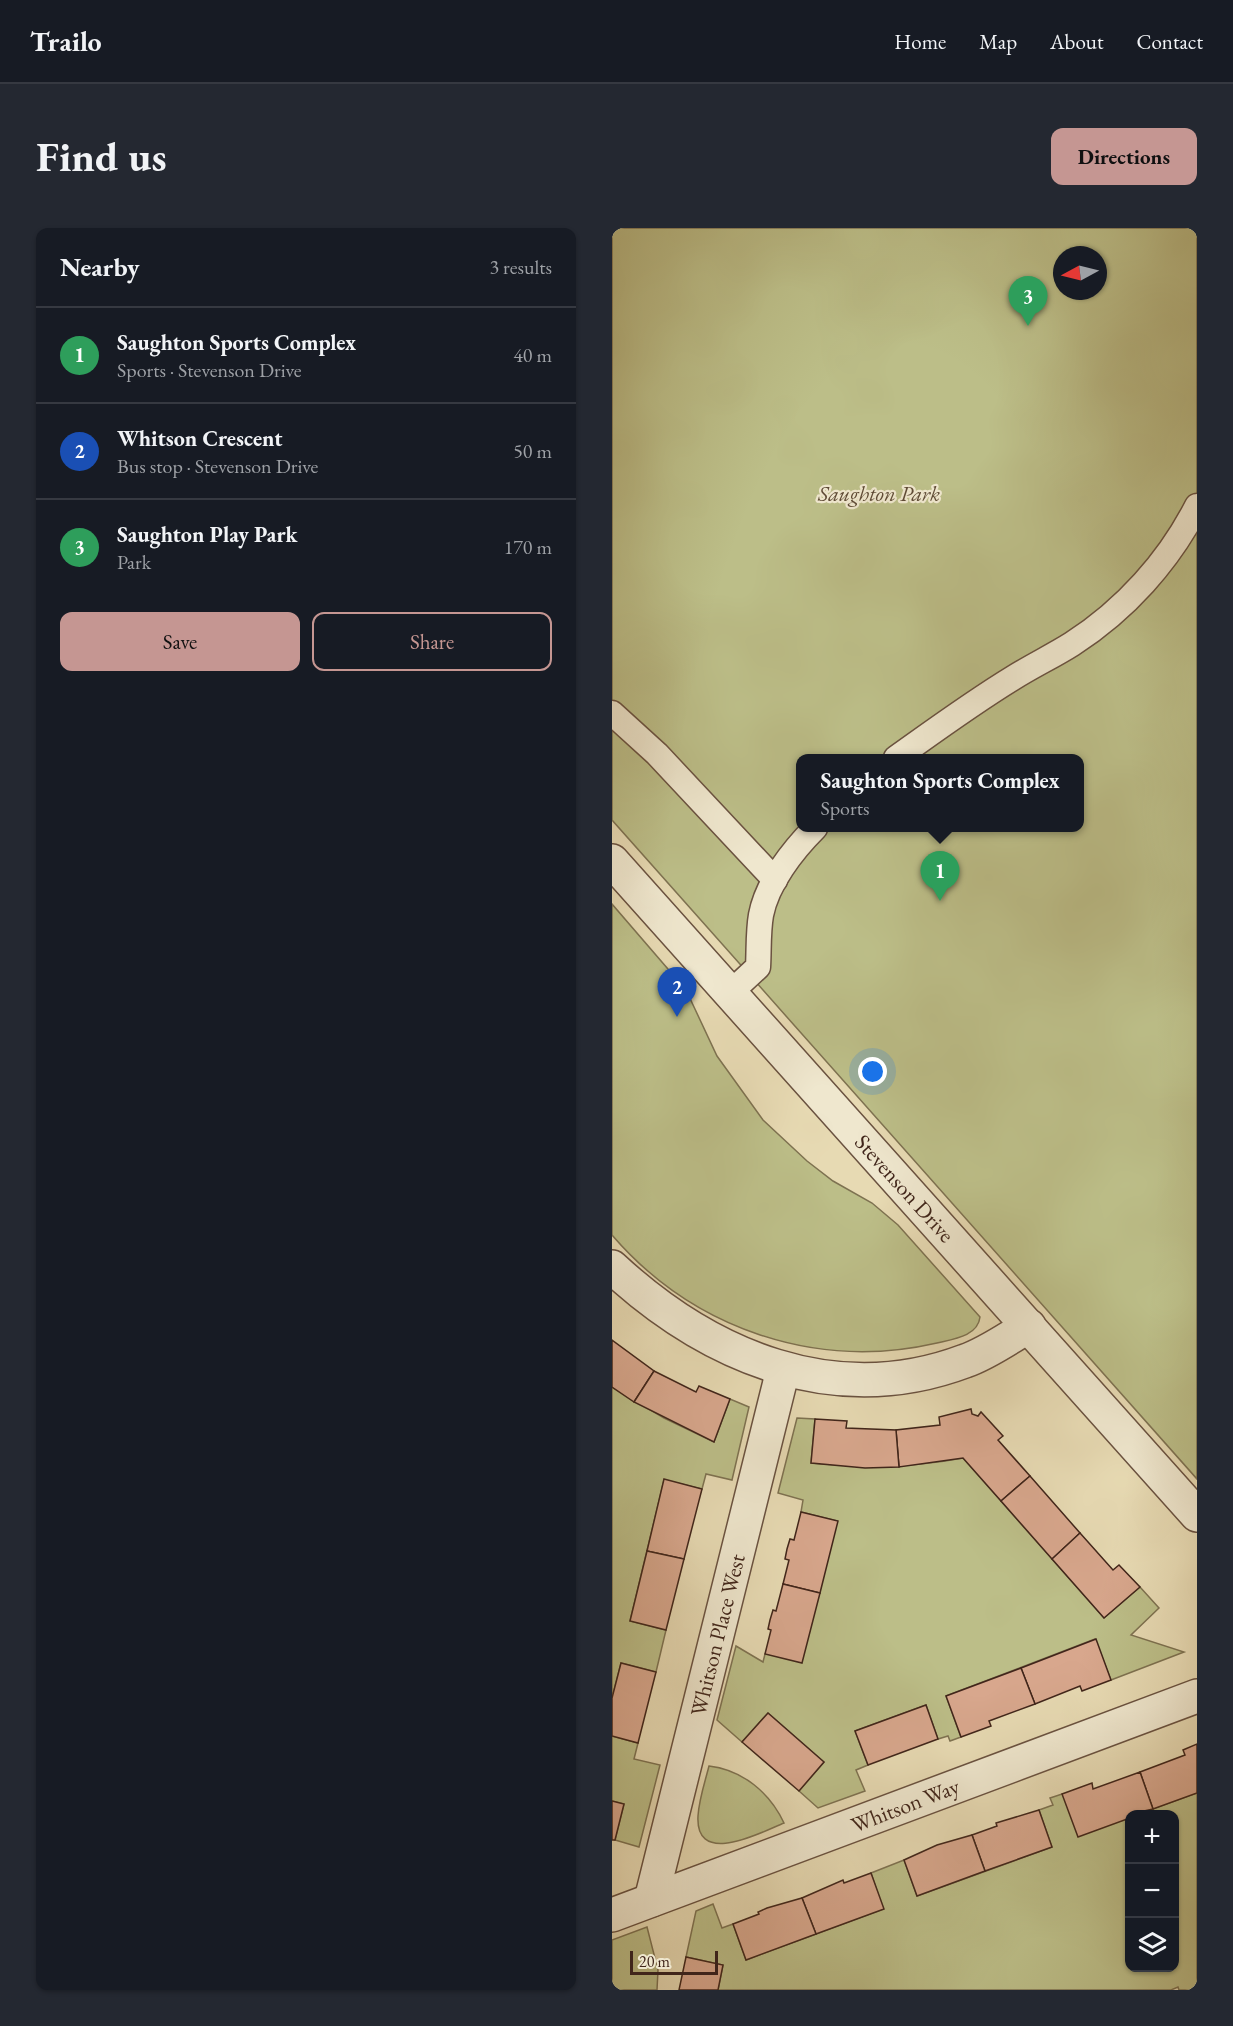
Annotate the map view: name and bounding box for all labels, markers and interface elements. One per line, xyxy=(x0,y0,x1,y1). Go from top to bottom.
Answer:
text: Trailo xyxy=(30,23,102,59)
text: Home xyxy=(894,28,946,55)
text: Map xyxy=(979,28,1017,55)
text: About xyxy=(1050,28,1103,55)
text: Contact xyxy=(1136,28,1203,55)
button: Directions xyxy=(1051,128,1197,185)
text: Find us xyxy=(36,129,167,184)
north arrow xyxy=(1053,246,1107,300)
text: Nearby xyxy=(60,250,140,284)
text: 3 results xyxy=(489,254,552,280)
pin: 3 xyxy=(1008,276,1048,326)
text: Saughton Sports Complex xyxy=(117,328,356,357)
text: 1 xyxy=(74,342,85,368)
text: 40 m xyxy=(513,342,552,368)
text: Sports · Stevenson Drive xyxy=(117,357,302,383)
text: Whitson Crescent xyxy=(117,424,282,453)
text: 2 xyxy=(74,438,85,464)
text: 50 m xyxy=(513,438,552,464)
text: Bus stop · Stevenson Drive xyxy=(117,453,318,479)
park label: Saughton Park xyxy=(817,479,940,508)
text: Saughton Play Park xyxy=(117,520,298,549)
text: 3 xyxy=(74,534,85,560)
text: 170 m xyxy=(504,534,552,560)
text: Park xyxy=(117,549,151,575)
button: Save xyxy=(60,612,300,671)
button: Share xyxy=(312,612,552,671)
popup xyxy=(796,754,1084,832)
text: Saughton Sports Complex xyxy=(820,766,1060,795)
text: Sports xyxy=(820,795,869,821)
pin: 1 xyxy=(920,852,960,901)
pin: 2 xyxy=(658,968,696,1017)
your location xyxy=(858,1057,887,1086)
street label: Stevenson Drive xyxy=(848,1128,961,1249)
street label: Whitson Place West xyxy=(683,1551,752,1719)
street label: Whitson Way xyxy=(847,1771,964,1839)
map controls xyxy=(1125,1810,1179,1972)
button: + xyxy=(1125,1810,1179,1864)
button: − xyxy=(1125,1864,1179,1918)
button: layers xyxy=(1125,1918,1179,1972)
scale bar xyxy=(630,1948,718,1976)
text: 20 m xyxy=(639,1951,670,1972)

